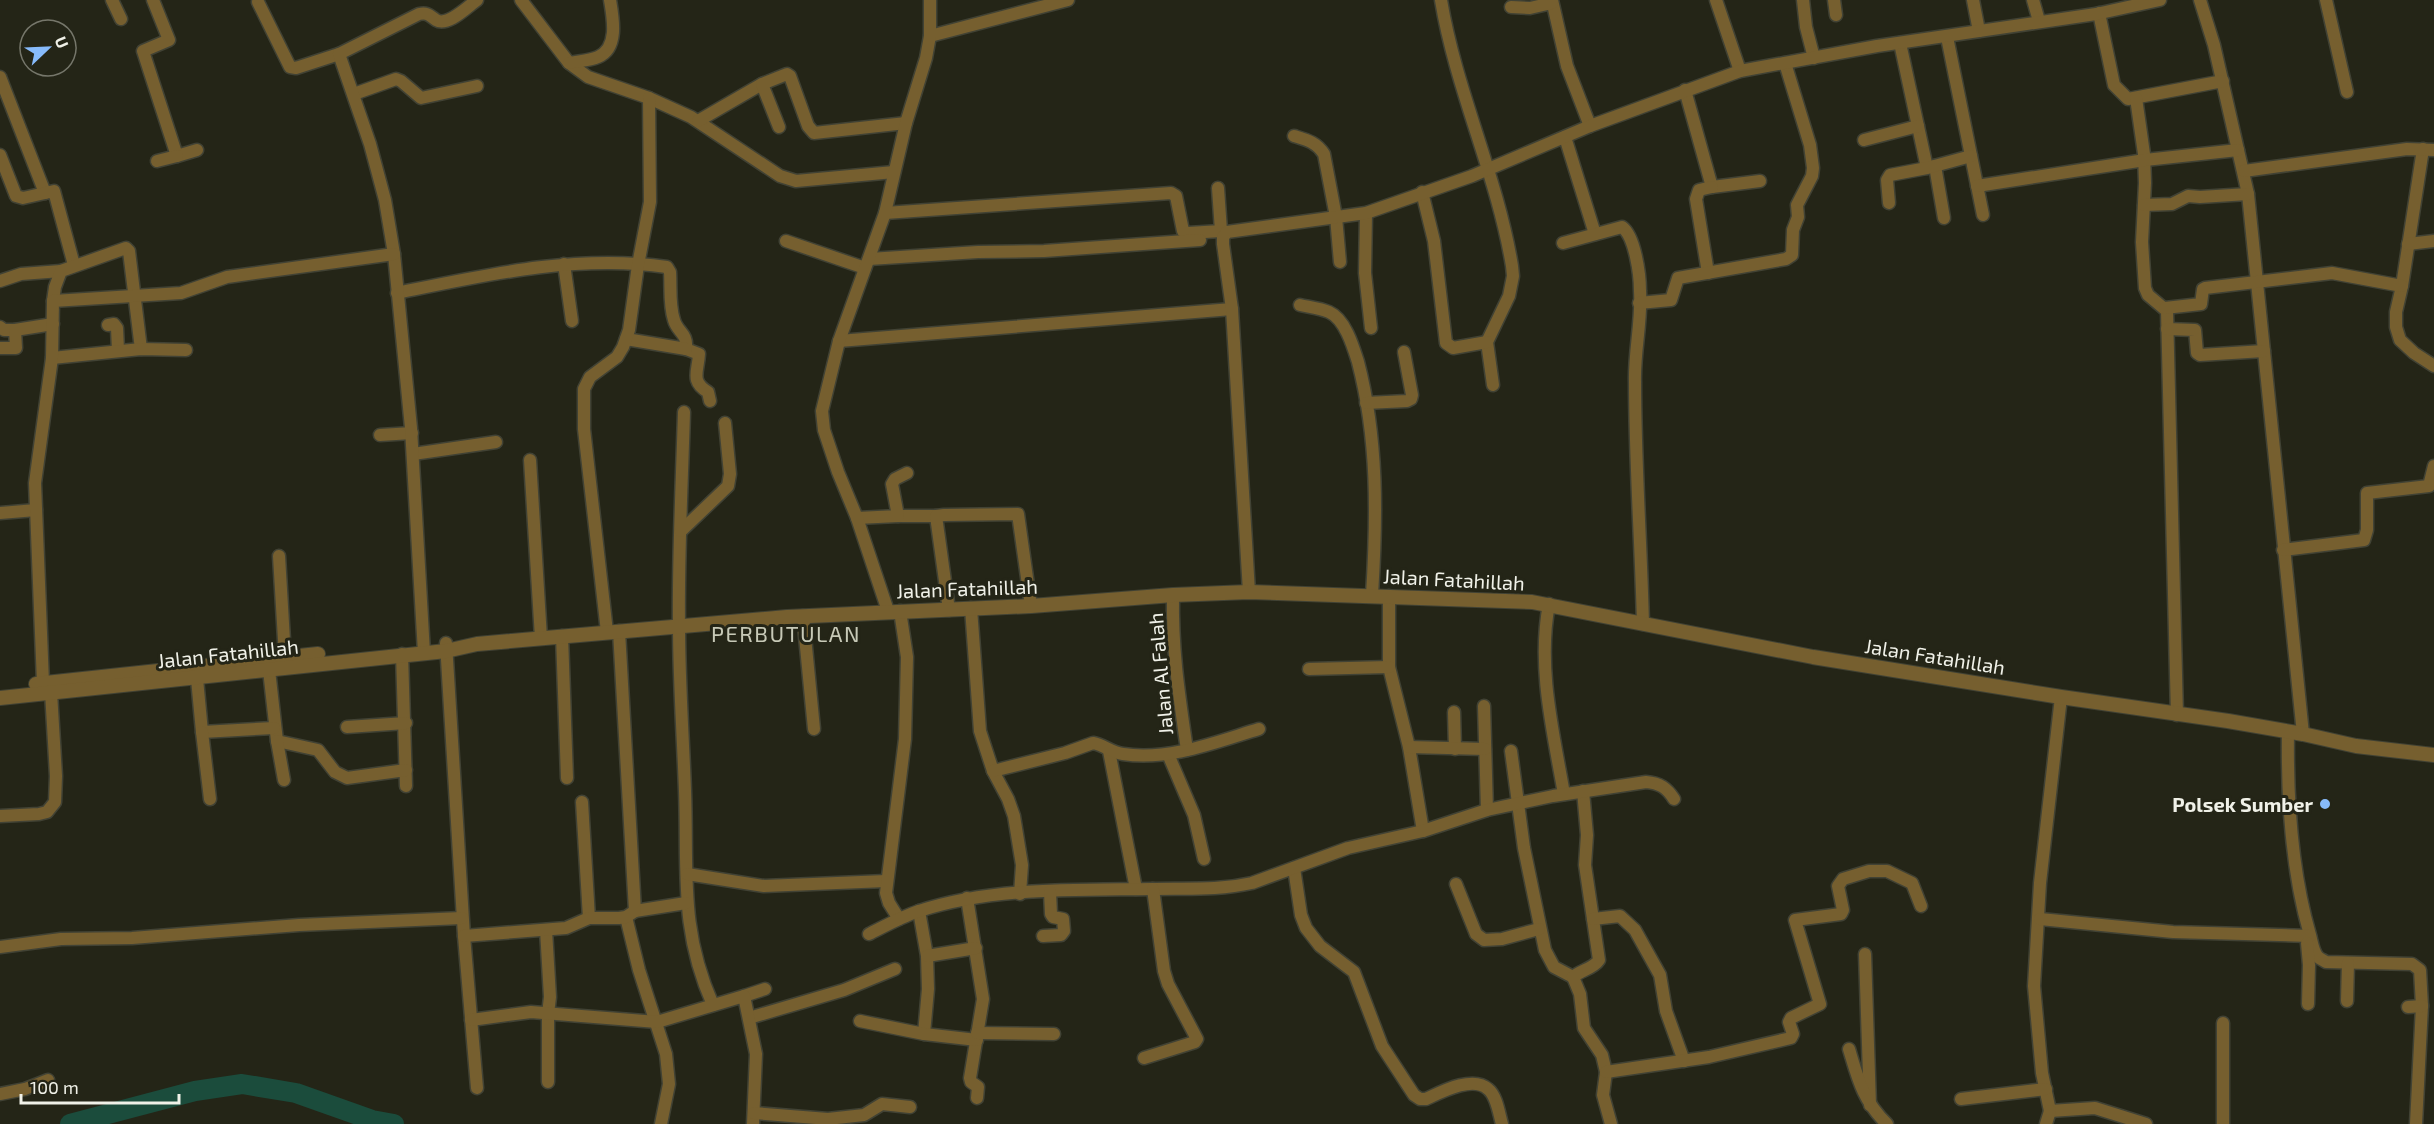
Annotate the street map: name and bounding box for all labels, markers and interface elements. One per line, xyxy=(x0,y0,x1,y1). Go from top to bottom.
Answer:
north arrow xyxy=(18,18,78,78)
text: U xyxy=(51,33,73,51)
street label: Jalan Fatahillah xyxy=(1383,563,1525,595)
street label: Jalan Fatahillah xyxy=(896,574,1038,602)
street label: Jalan Al Falah xyxy=(1143,612,1177,736)
district label: PERBUTULAN xyxy=(711,620,861,646)
street label: Jalan Fatahillah xyxy=(1863,633,2007,679)
street label: Jalan Fatahillah xyxy=(156,634,300,672)
place label: Polsek Sumber xyxy=(2172,792,2313,816)
marker: Polsek Sumber xyxy=(2318,797,2332,811)
scale bar xyxy=(21,1067,178,1105)
text: 100 m xyxy=(30,1076,79,1098)

